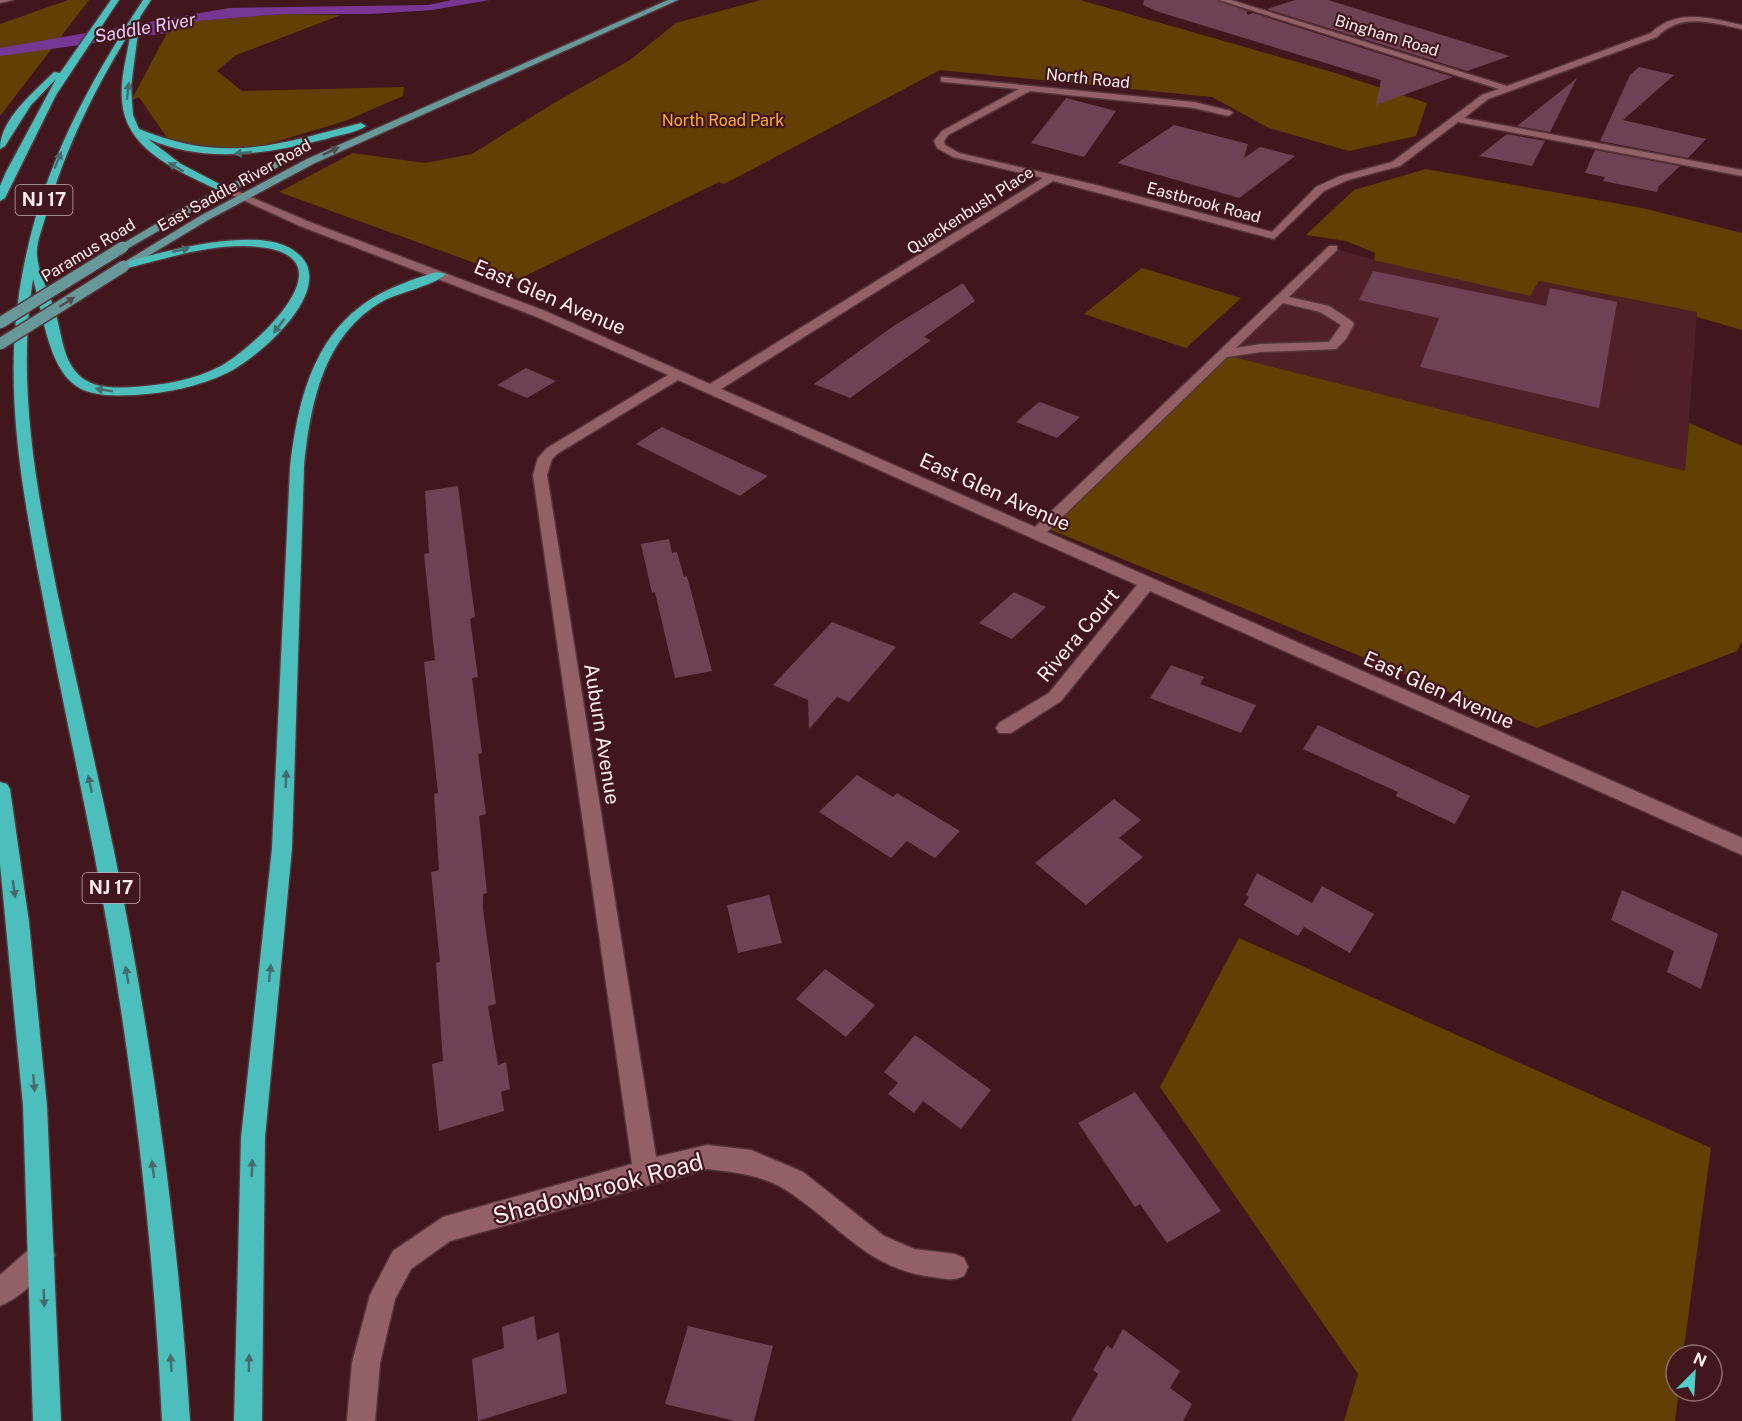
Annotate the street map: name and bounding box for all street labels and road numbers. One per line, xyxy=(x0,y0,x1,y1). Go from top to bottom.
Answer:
street label: Bingham Road xyxy=(1333,11,1441,60)
street label: North Road xyxy=(1045,65,1131,92)
street label: East Saddle River Road xyxy=(154,135,314,236)
street label: Quackenbush Place xyxy=(903,162,1037,258)
street label: Eastbrook Road xyxy=(1145,178,1263,227)
road number: NJ 17 xyxy=(15,185,72,215)
street label: Paramus Road xyxy=(38,215,139,286)
street label: East Glen Avenue xyxy=(471,254,629,340)
street label: East Glen Avenue xyxy=(916,448,1074,536)
street label: Rivera Court xyxy=(1032,583,1124,687)
street label: East Glen Avenue xyxy=(1360,646,1518,734)
street label: Auburn Avenue xyxy=(579,662,625,806)
road number: NJ 17 xyxy=(82,873,140,903)
street label: Shadowbrook Road xyxy=(490,1147,706,1230)

